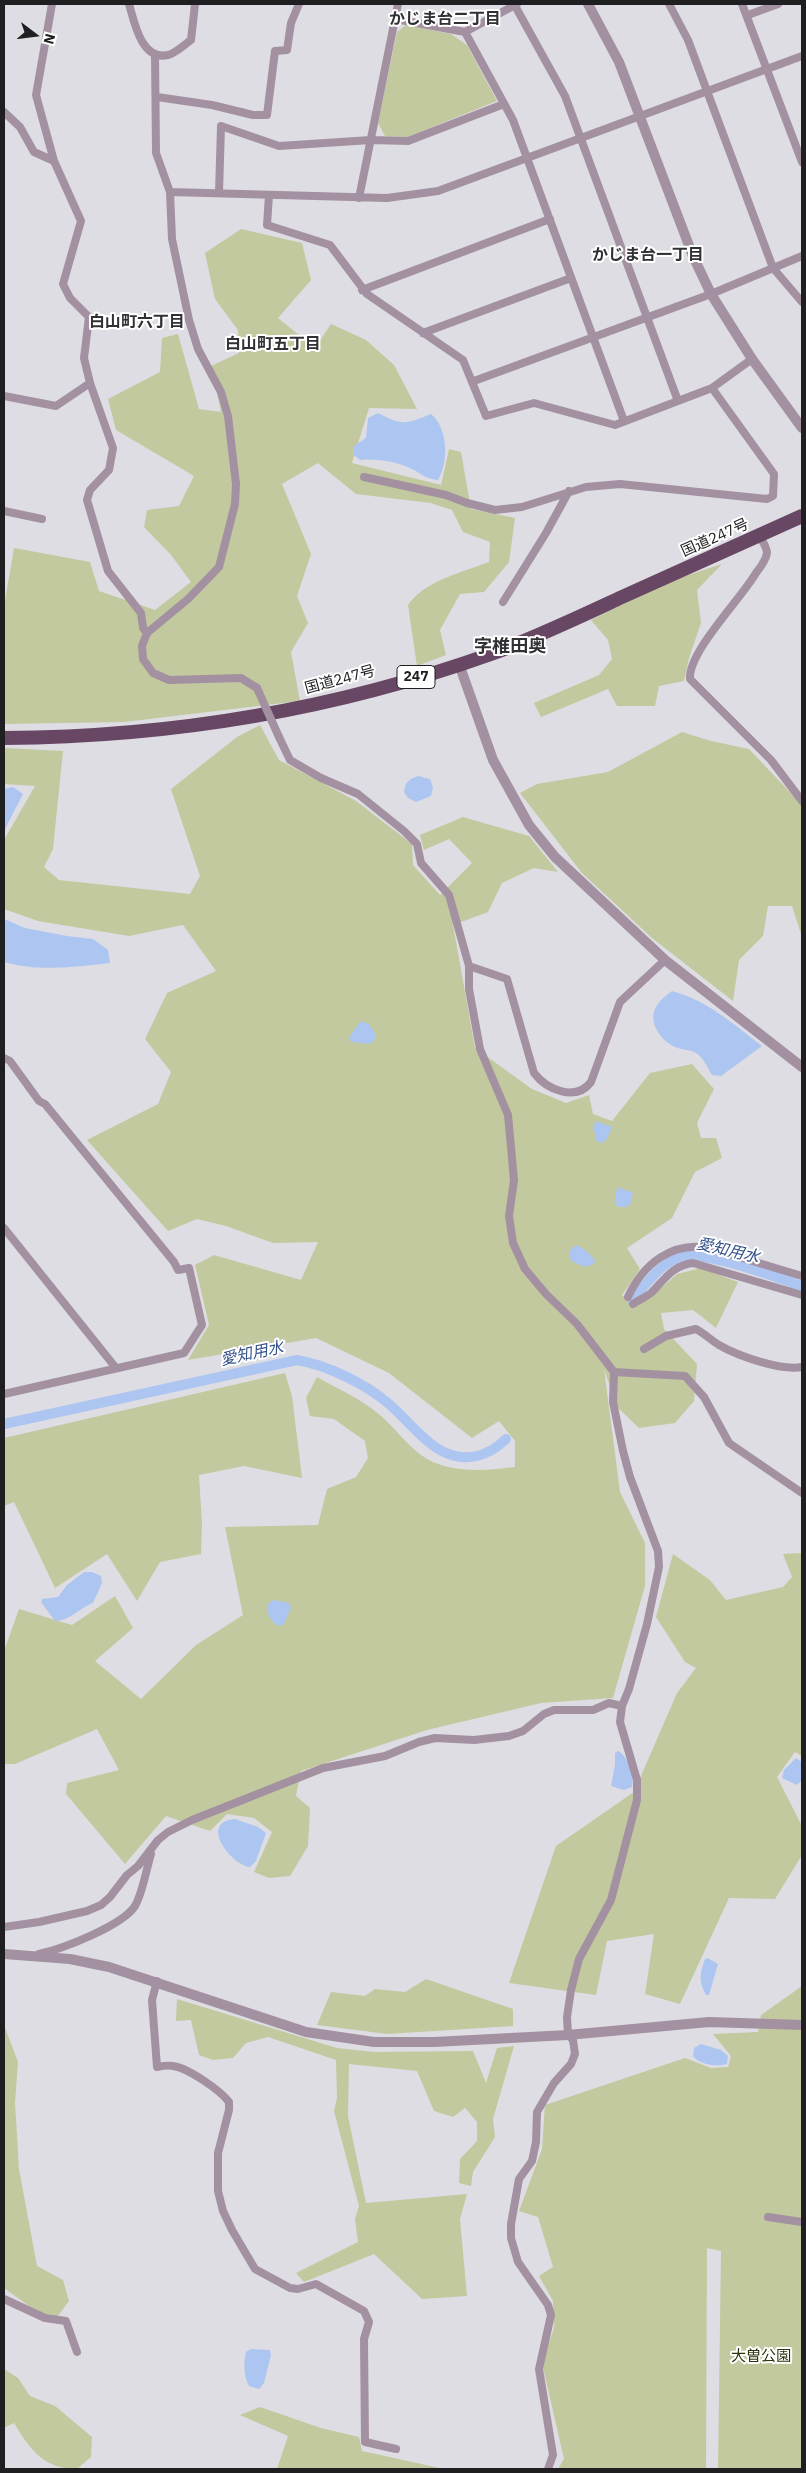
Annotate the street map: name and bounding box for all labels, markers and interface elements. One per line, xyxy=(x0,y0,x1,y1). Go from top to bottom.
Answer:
district label: かじま台二丁目 xyxy=(389,9,501,29)
north arrow xyxy=(10,10,60,60)
text: N xyxy=(39,32,59,46)
district label: かじま台一丁目 xyxy=(592,245,704,265)
district label: 白山町六丁目 xyxy=(89,312,185,332)
district label: 白山町五丁目 xyxy=(225,334,321,354)
street label: 国道247号 xyxy=(678,515,752,561)
district label: 字椎田奥 xyxy=(474,636,546,658)
street label: 国道247号 xyxy=(303,662,377,698)
road number: 247 xyxy=(397,666,435,689)
water label: 愛知用水 xyxy=(695,1234,761,1268)
water label: 愛知用水 xyxy=(219,1338,285,1370)
park label: 大曽公園 xyxy=(731,2348,791,2366)

